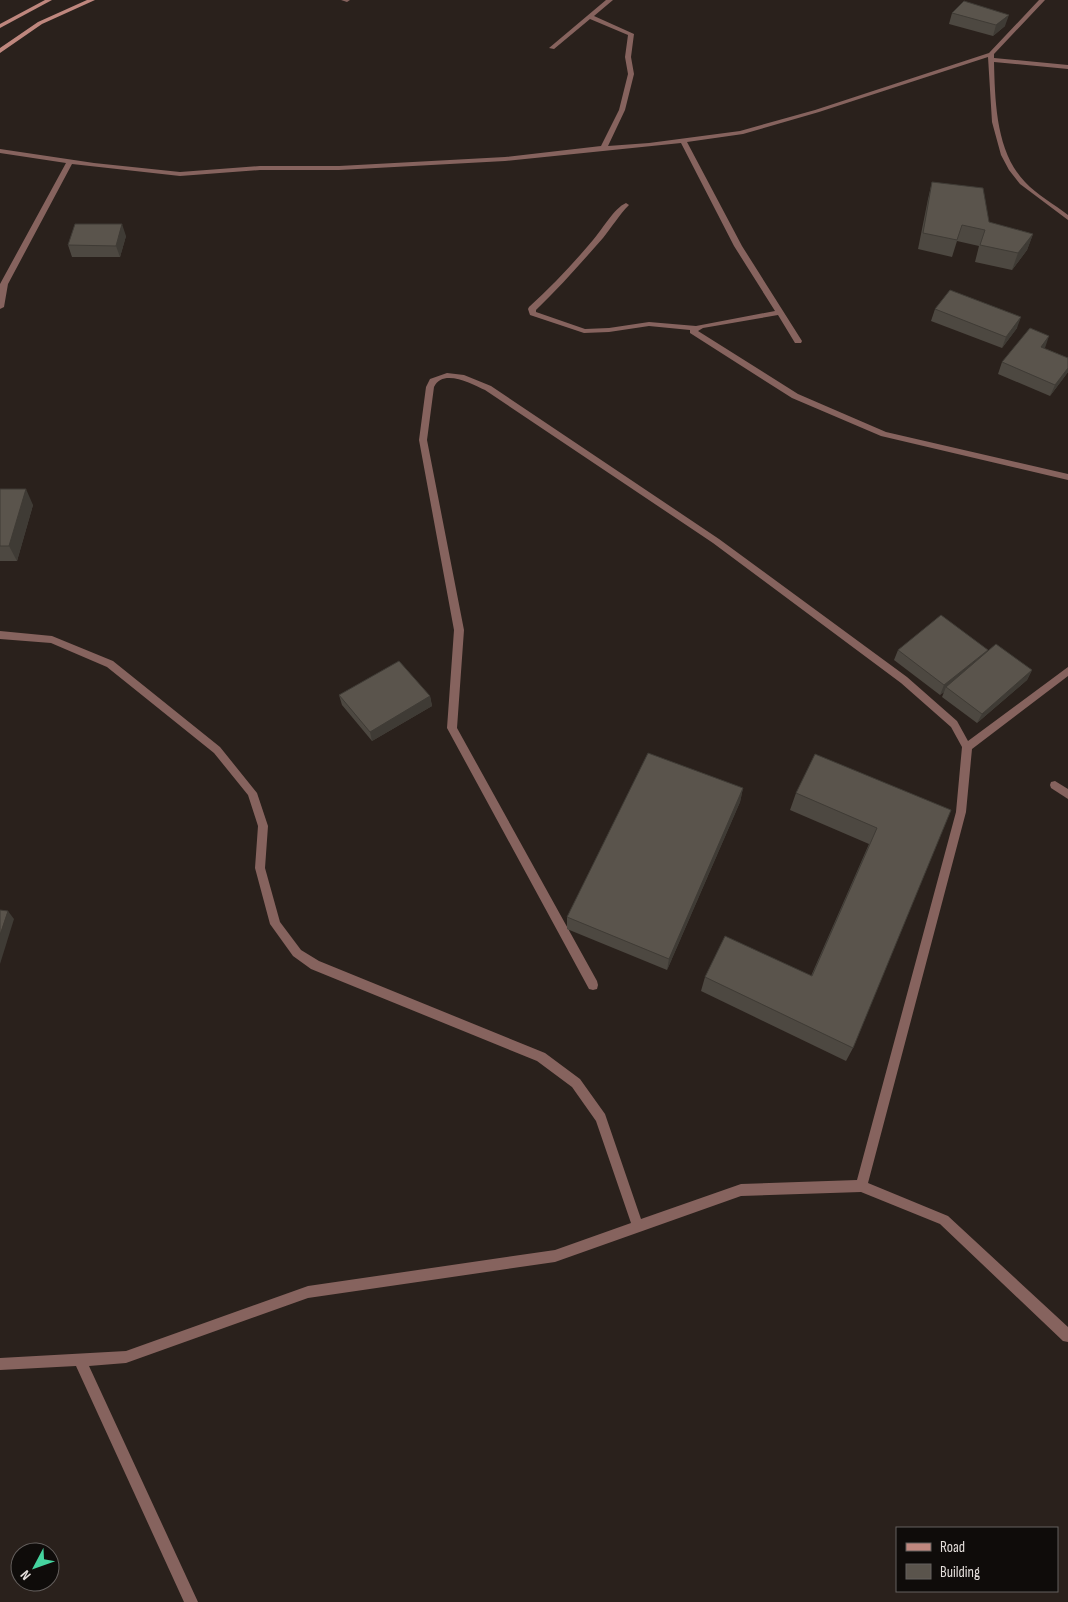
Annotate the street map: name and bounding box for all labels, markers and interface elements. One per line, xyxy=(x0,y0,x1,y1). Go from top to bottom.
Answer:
legend xyxy=(896,1527,1058,1592)
text: Road xyxy=(940,1538,965,1557)
north arrow xyxy=(10,1542,60,1592)
text: Building xyxy=(940,1563,980,1582)
text: N xyxy=(17,1567,34,1584)

